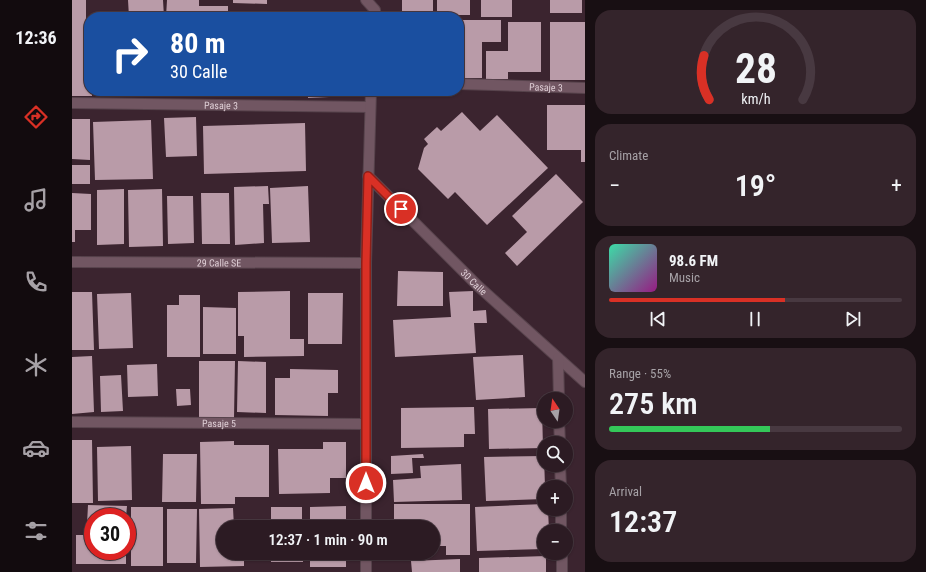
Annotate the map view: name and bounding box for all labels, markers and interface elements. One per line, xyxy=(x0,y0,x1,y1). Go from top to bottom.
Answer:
text: 12:36 xyxy=(15,27,57,48)
text: 80 m xyxy=(170,27,226,60)
icon: right xyxy=(104,28,156,80)
text: 28 xyxy=(734,44,777,93)
text: 30 Calle xyxy=(170,61,227,82)
street label: Pasaje 3 xyxy=(529,81,563,93)
text: km/h xyxy=(741,91,770,107)
street label: Pasaje 3 xyxy=(204,100,238,111)
icon: directions xyxy=(22,103,50,131)
text: Climate xyxy=(609,148,648,163)
text: 19° xyxy=(735,168,776,203)
text: − xyxy=(609,173,620,198)
text: + xyxy=(891,173,902,198)
icon: music xyxy=(22,186,50,214)
pin xyxy=(384,192,418,226)
icon: arrive xyxy=(390,198,412,220)
text: 98.6 FM xyxy=(669,252,718,270)
street label: 29 Calle SE xyxy=(197,257,241,269)
street label: 30 Calle xyxy=(459,267,489,298)
icon: phone xyxy=(22,268,50,296)
text: Music xyxy=(669,270,700,285)
icon: previous xyxy=(647,308,669,330)
icon: pause xyxy=(744,308,766,330)
icon: next xyxy=(842,308,864,330)
icon: climate xyxy=(22,351,50,379)
text: Range · 55% xyxy=(609,366,671,381)
text: 275 km xyxy=(609,386,698,421)
north arrow xyxy=(537,392,573,428)
map controls xyxy=(537,392,573,560)
street label: Pasaje 5 xyxy=(202,418,236,429)
icon: car xyxy=(22,434,50,462)
button: search xyxy=(537,436,573,472)
position arrow xyxy=(345,462,387,504)
button: + xyxy=(537,480,573,516)
text: Arrival xyxy=(609,484,642,499)
text: 12:37 xyxy=(609,504,677,539)
speed limit sign: 30 xyxy=(84,508,136,560)
icon: filters xyxy=(22,517,50,545)
button: − xyxy=(537,524,573,560)
text: 12:37 · 1 min · 90 m xyxy=(268,531,388,549)

